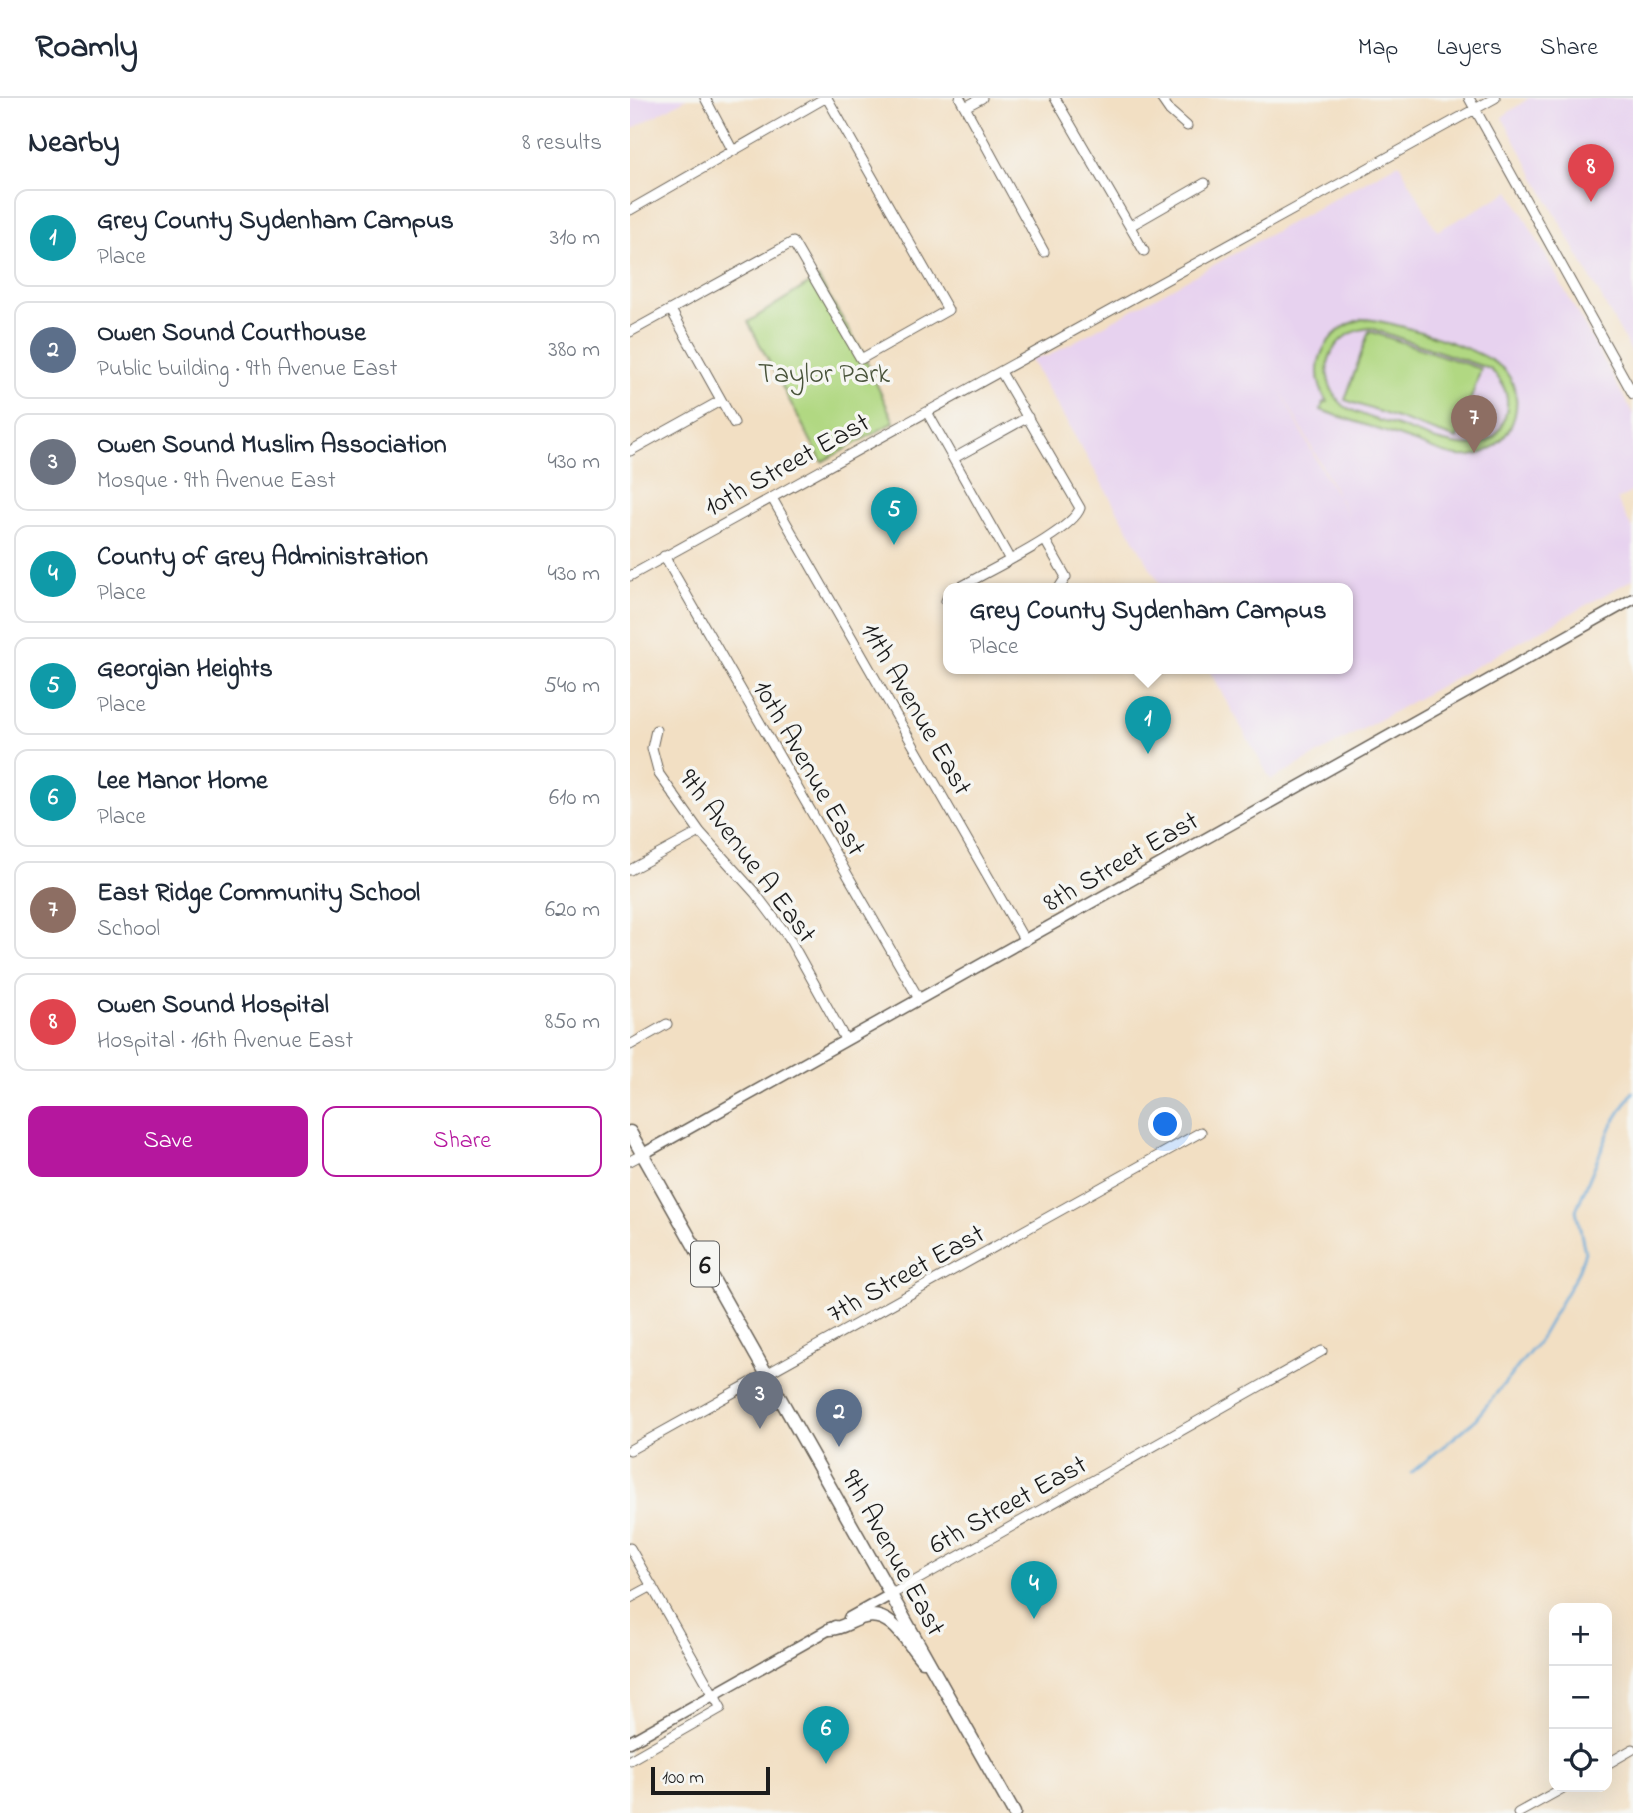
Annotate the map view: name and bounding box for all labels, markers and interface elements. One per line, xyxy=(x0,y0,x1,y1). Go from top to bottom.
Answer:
text: Roamly xyxy=(35,24,138,72)
text: Map xyxy=(1358,31,1398,66)
text: Layers xyxy=(1436,31,1502,66)
text: Share xyxy=(1540,31,1598,66)
text: Nearby xyxy=(28,122,120,166)
text: 8 results xyxy=(522,127,602,160)
pin: 8 xyxy=(1568,144,1614,202)
text: Grey County Sydenham Campus xyxy=(97,203,454,241)
text: 1 xyxy=(49,222,57,255)
text: 310 m xyxy=(550,222,600,255)
text: Place xyxy=(97,241,146,274)
text: Owen Sound Courthouse xyxy=(97,315,366,353)
text: 2 xyxy=(47,334,59,367)
text: 380 m xyxy=(548,334,600,367)
text: Public building · 9th Avenue East xyxy=(97,353,397,386)
park label: Taylor Park xyxy=(758,355,891,396)
pin: 7 xyxy=(1451,395,1497,453)
street label: 10th Street East xyxy=(697,404,878,529)
text: Owen Sound Muslim Association xyxy=(97,427,447,465)
text: 3 xyxy=(48,446,58,479)
text: 430 m xyxy=(547,446,600,479)
text: Mosque · 9th Avenue East xyxy=(97,465,336,498)
pin: 5 xyxy=(871,487,917,545)
text: County of Grey Administration xyxy=(97,539,428,577)
text: 4 xyxy=(48,558,58,591)
text: 430 m xyxy=(547,558,600,591)
text: Place xyxy=(97,577,146,610)
popup xyxy=(943,583,1353,674)
text: Grey County Sydenham Campus xyxy=(970,593,1326,631)
street label: 11th Avenue East xyxy=(849,615,981,804)
text: Place xyxy=(970,631,1018,664)
text: Georgian Heights xyxy=(97,651,273,689)
text: 5 xyxy=(46,670,60,703)
text: 540 m xyxy=(544,670,600,703)
street label: 10th Avenue East xyxy=(741,673,875,864)
text: Place xyxy=(97,689,146,722)
pin: 1 xyxy=(1125,696,1171,754)
street label: 9th Avenue A East xyxy=(667,761,825,953)
text: Lee Manor Home xyxy=(97,763,268,801)
text: 6 xyxy=(48,782,58,815)
text: 610 m xyxy=(549,782,600,815)
text: Place xyxy=(97,801,146,834)
street label: 8th Street East xyxy=(1036,802,1207,924)
text: East Ridge Community School xyxy=(97,875,420,913)
text: 7 xyxy=(48,894,58,927)
text: 620 m xyxy=(545,894,600,927)
text: School xyxy=(97,913,160,946)
text: Owen Sound Hospital xyxy=(97,987,329,1025)
text: 8 xyxy=(49,1006,57,1039)
text: 850 m xyxy=(545,1006,600,1039)
text: Hospital · 16th Avenue East xyxy=(97,1025,353,1058)
button: Save xyxy=(28,1106,308,1177)
button: Share xyxy=(322,1106,602,1177)
your location xyxy=(1148,1107,1182,1141)
street label: 7th Street East xyxy=(820,1215,993,1335)
road number: 6 xyxy=(691,1242,719,1287)
pin: 3 xyxy=(737,1371,783,1429)
pin: 2 xyxy=(816,1389,862,1447)
street label: 6th Street East xyxy=(922,1446,1095,1566)
street label: 9th Avenue East xyxy=(829,1463,955,1644)
pin: 4 xyxy=(1011,1561,1057,1619)
map controls xyxy=(1549,1603,1612,1792)
button: + xyxy=(1549,1603,1612,1666)
button: − xyxy=(1549,1666,1612,1729)
pin: 6 xyxy=(803,1706,849,1764)
button: locate xyxy=(1549,1729,1612,1792)
scale bar xyxy=(651,1764,770,1796)
text: 100 m xyxy=(662,1765,704,1792)

